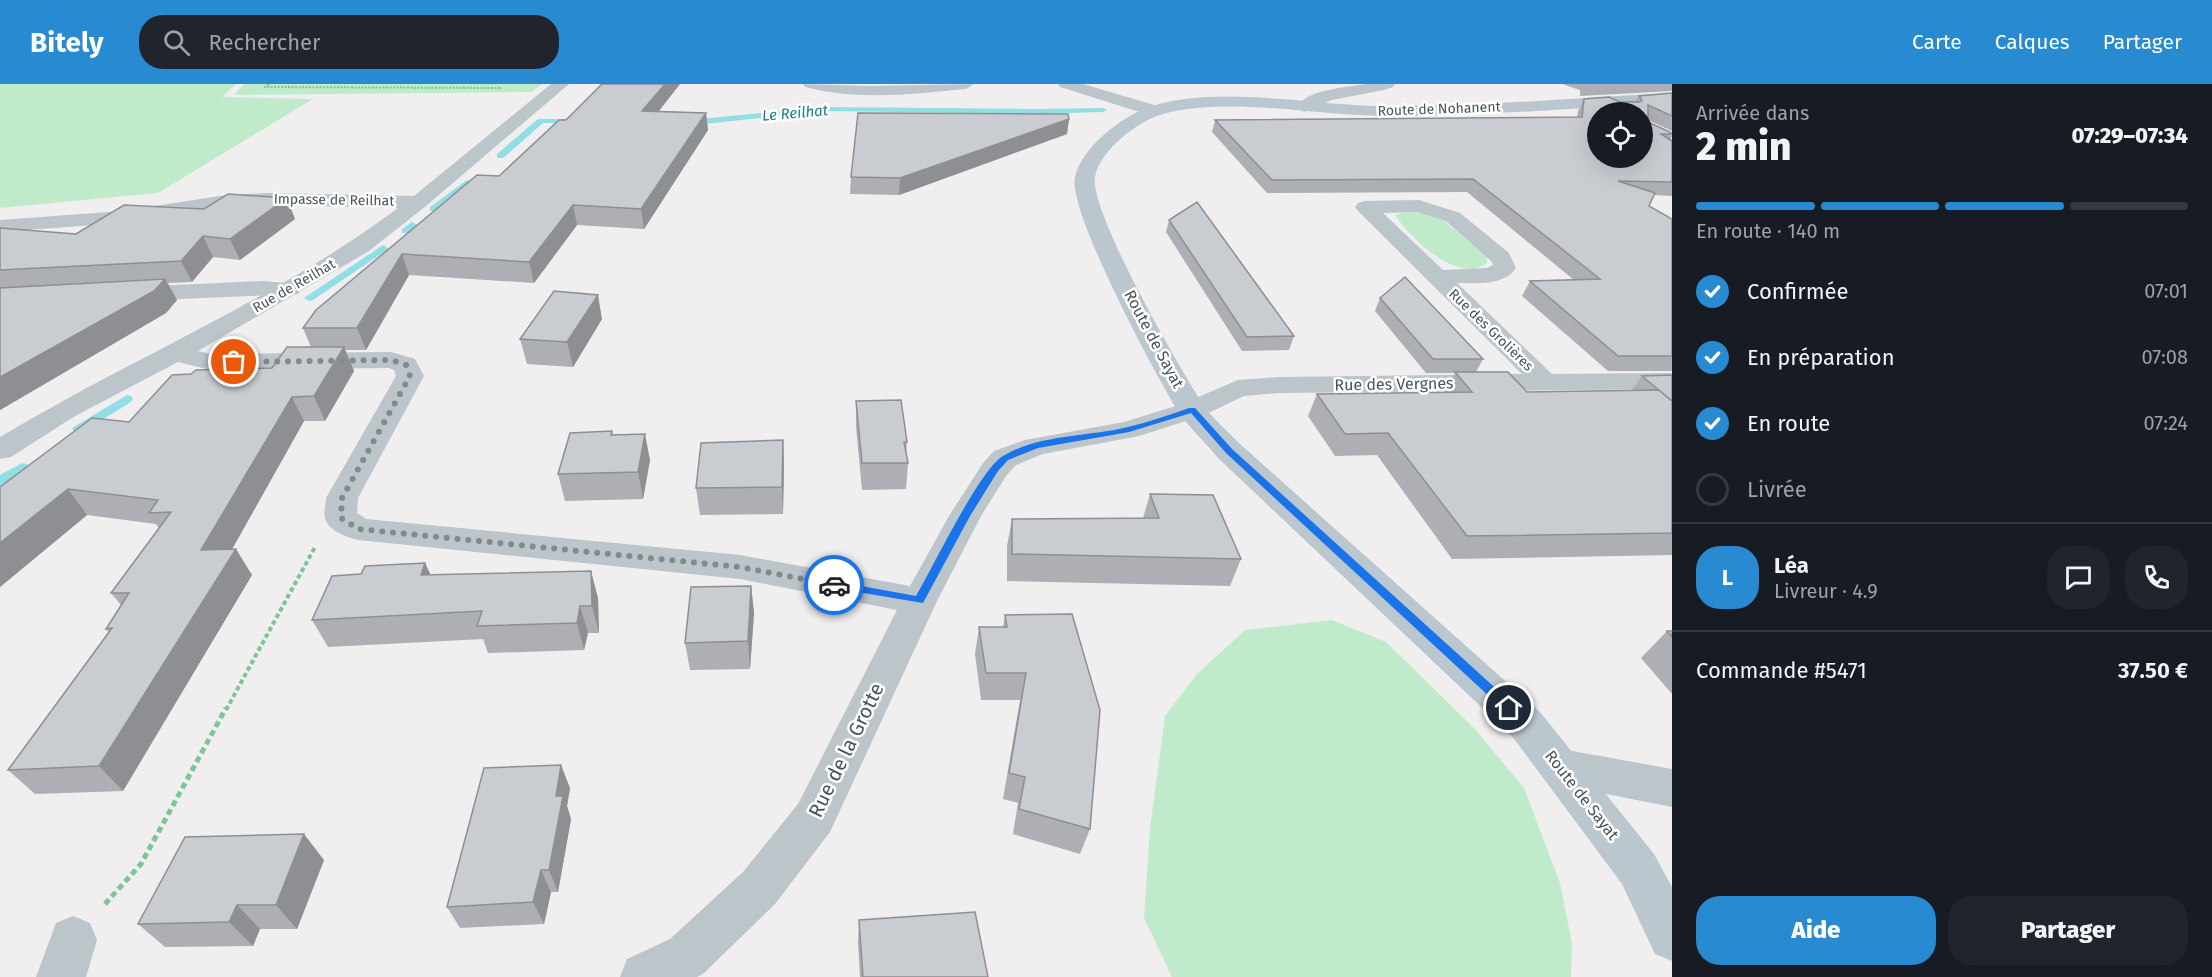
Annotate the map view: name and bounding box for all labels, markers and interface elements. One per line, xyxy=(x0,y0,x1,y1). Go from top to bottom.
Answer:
search box xyxy=(139,15,559,69)
text: Bitely xyxy=(30,26,103,59)
icon: search xyxy=(160,26,193,59)
text: Rechercher xyxy=(208,29,321,56)
text: Carte xyxy=(1912,29,1962,55)
text: Calques xyxy=(1995,29,2070,55)
text: Partager xyxy=(2103,29,2182,55)
street label: Route de Nohanent xyxy=(1377,98,1502,120)
water label: Le Reilhat xyxy=(761,101,829,125)
text: Arrivée dans xyxy=(1696,101,1809,125)
map controls xyxy=(1587,102,1653,168)
button: locate xyxy=(1587,102,1653,168)
text: 07:29–07:34 xyxy=(2071,122,2188,149)
text: 2 min xyxy=(1696,124,1792,170)
street label: Impasse de Reilhat xyxy=(274,190,395,210)
text: En route · 140 m xyxy=(1696,219,1840,243)
street label: Rue de Reilhat xyxy=(250,255,339,316)
icon: check xyxy=(1696,275,1729,308)
text: Confirmée xyxy=(1747,278,1849,305)
text: 07:01 xyxy=(2144,279,2188,303)
street label: Rue des Grolières xyxy=(1445,285,1537,375)
street label: Route de Sayat xyxy=(1120,287,1188,392)
pin xyxy=(208,336,259,387)
icon: check xyxy=(1696,341,1729,374)
text: En préparation xyxy=(1747,344,1895,371)
icon: bag xyxy=(217,345,250,378)
text: 07:08 xyxy=(2141,345,2188,369)
street label: Rue des Vergnes xyxy=(1334,373,1454,395)
icon: check xyxy=(1696,407,1729,440)
text: En route xyxy=(1747,410,1830,437)
text: 07:24 xyxy=(2144,411,2188,435)
text: Livrée xyxy=(1747,476,1807,503)
button: chat xyxy=(2047,546,2110,609)
button: phone xyxy=(2125,546,2188,609)
text: Léa xyxy=(1774,552,1809,579)
courier xyxy=(804,555,864,615)
text: L xyxy=(1722,564,1733,591)
icon: car xyxy=(818,569,851,602)
text: Livreur · 4.9 xyxy=(1774,579,1878,603)
text: Commande #5471 xyxy=(1696,657,1867,684)
text: 37.50 € xyxy=(2118,657,2188,684)
street label: Rue de la Grotte xyxy=(803,679,889,821)
pin xyxy=(1483,682,1534,733)
icon: home xyxy=(1492,691,1525,724)
street label: Route de Sayat xyxy=(1541,746,1623,844)
button: Aide xyxy=(1696,896,1936,965)
button: Partager xyxy=(1948,896,2188,965)

